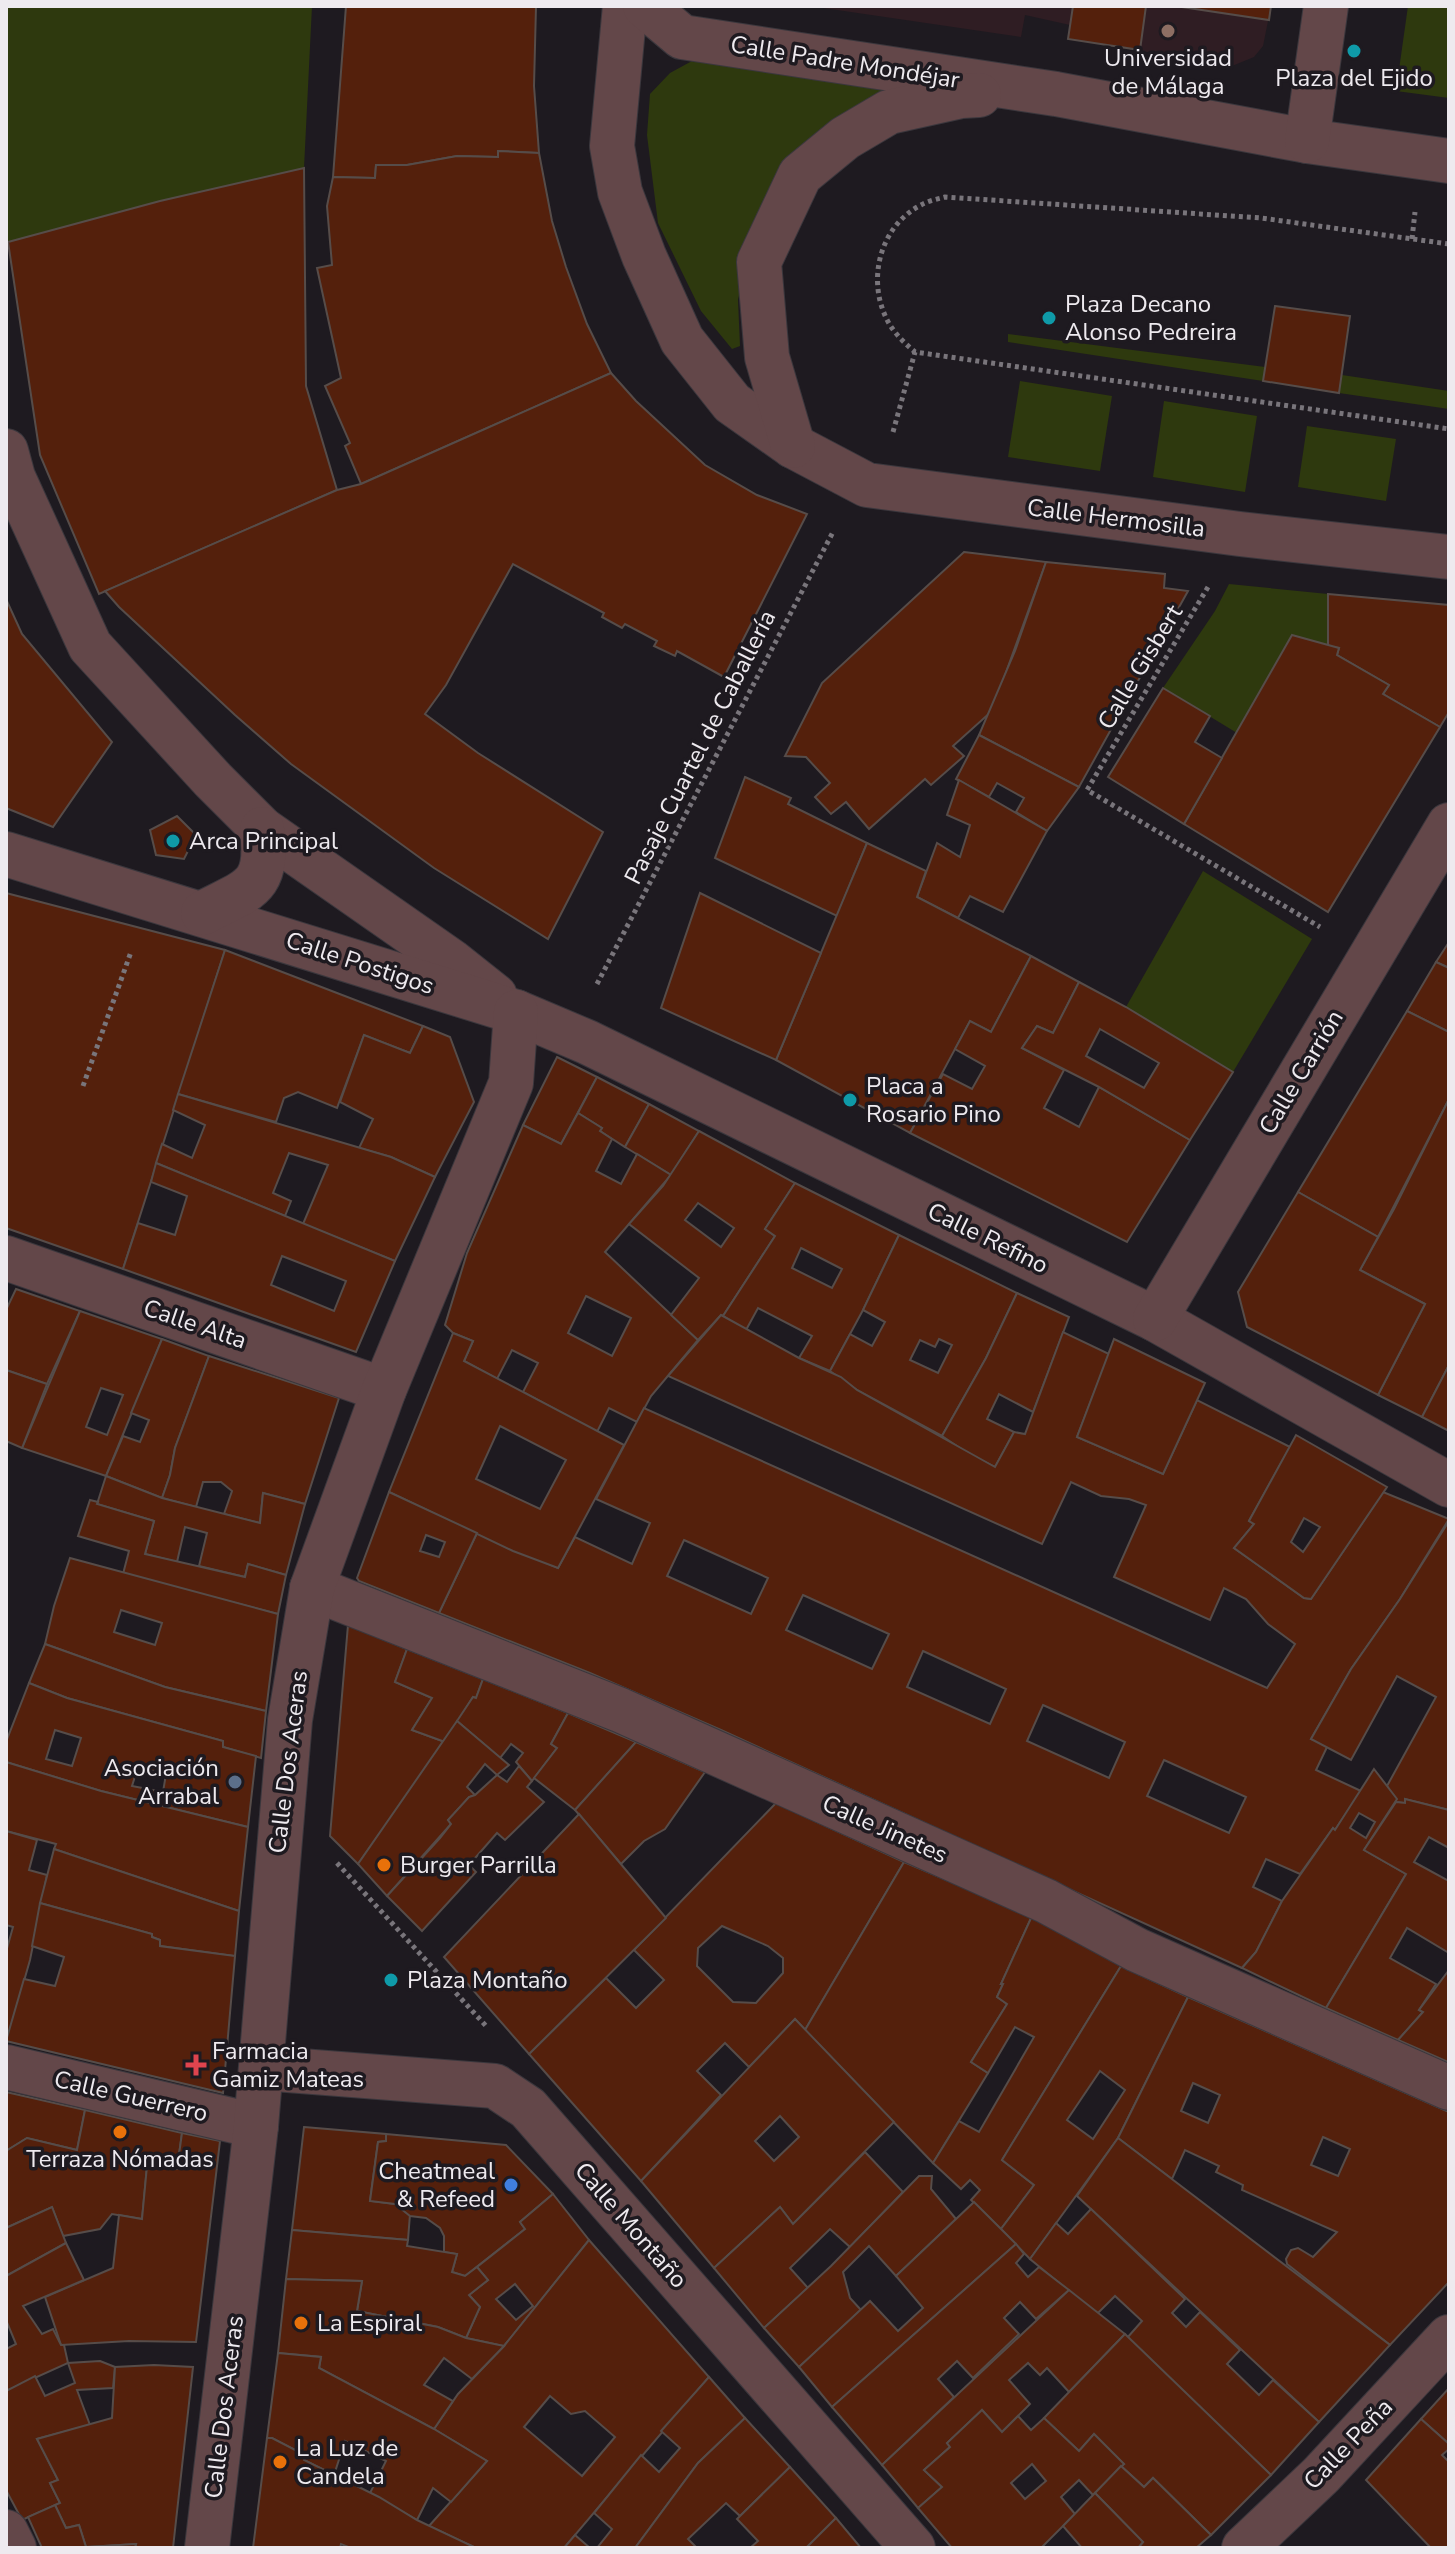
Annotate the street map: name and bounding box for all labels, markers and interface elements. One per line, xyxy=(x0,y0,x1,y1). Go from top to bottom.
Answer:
marker: Universidad de Málaga xyxy=(1159,22,1177,40)
street label: Calle Padre Mondéjar xyxy=(728,28,962,96)
place label: Universidad de Málaga xyxy=(1104,42,1232,102)
marker: Plaza del Ejido xyxy=(1345,42,1363,60)
place label: Plaza del Ejido xyxy=(1275,62,1433,94)
place label: Plaza Decano Alonso Pedreira xyxy=(1065,288,1237,348)
marker: Plaza Decano Alonso Pedreira xyxy=(1040,309,1058,327)
street label: Calle Hermosilla xyxy=(1025,491,1207,545)
street label: Calle Gisbert xyxy=(1090,598,1190,735)
street label: Pasaje Cuartel de Caballería xyxy=(617,604,783,890)
place label: Arca Principal xyxy=(189,825,338,857)
marker: Arca Principal xyxy=(164,832,182,850)
street label: Calle Postigos xyxy=(282,924,438,1002)
street label: Calle Carrión xyxy=(1251,1004,1351,1140)
place label: Placa a Rosario Pino xyxy=(866,1070,1001,1130)
marker: Placa a Rosario Pino xyxy=(841,1091,859,1109)
street label: Calle Refino xyxy=(922,1195,1054,1281)
street label: Calle Alta xyxy=(139,1291,251,1357)
street label: Calle Dos Aceras xyxy=(261,1669,315,1855)
place label: Asociación Arrabal xyxy=(104,1752,219,1812)
marker: Asociación Arrabal xyxy=(226,1773,244,1791)
street label: Calle Jinetes xyxy=(817,1787,953,1871)
place label: Burger Parrilla xyxy=(400,1849,557,1881)
marker: Burger Parrilla xyxy=(375,1856,393,1874)
place label: Plaza Montaño xyxy=(407,1964,568,1996)
marker: Plaza Montaño xyxy=(382,1971,400,1989)
place label: Farmacia Gamiz Mateas xyxy=(212,2035,364,2095)
marker: Farmacia Gamiz Mateas xyxy=(187,2056,205,2074)
street label: Calle Guerrero xyxy=(51,2063,211,2129)
marker: Terraza Nómadas xyxy=(111,2123,129,2141)
place label: Terraza Nómadas xyxy=(26,2143,214,2175)
place label: Cheatmeal & Refeed xyxy=(378,2155,495,2215)
street label: Calle Montaño xyxy=(567,2155,695,2295)
marker: Cheatmeal & Refeed xyxy=(502,2176,520,2194)
place label: La Espiral xyxy=(317,2307,422,2339)
street label: Calle Dos Aceras xyxy=(197,2314,251,2500)
marker: La Espiral xyxy=(292,2314,310,2332)
street label: Calle Peña xyxy=(1296,2391,1400,2497)
place label: La Luz de Candela xyxy=(296,2432,398,2492)
marker: La Luz de Candela xyxy=(271,2453,289,2471)

